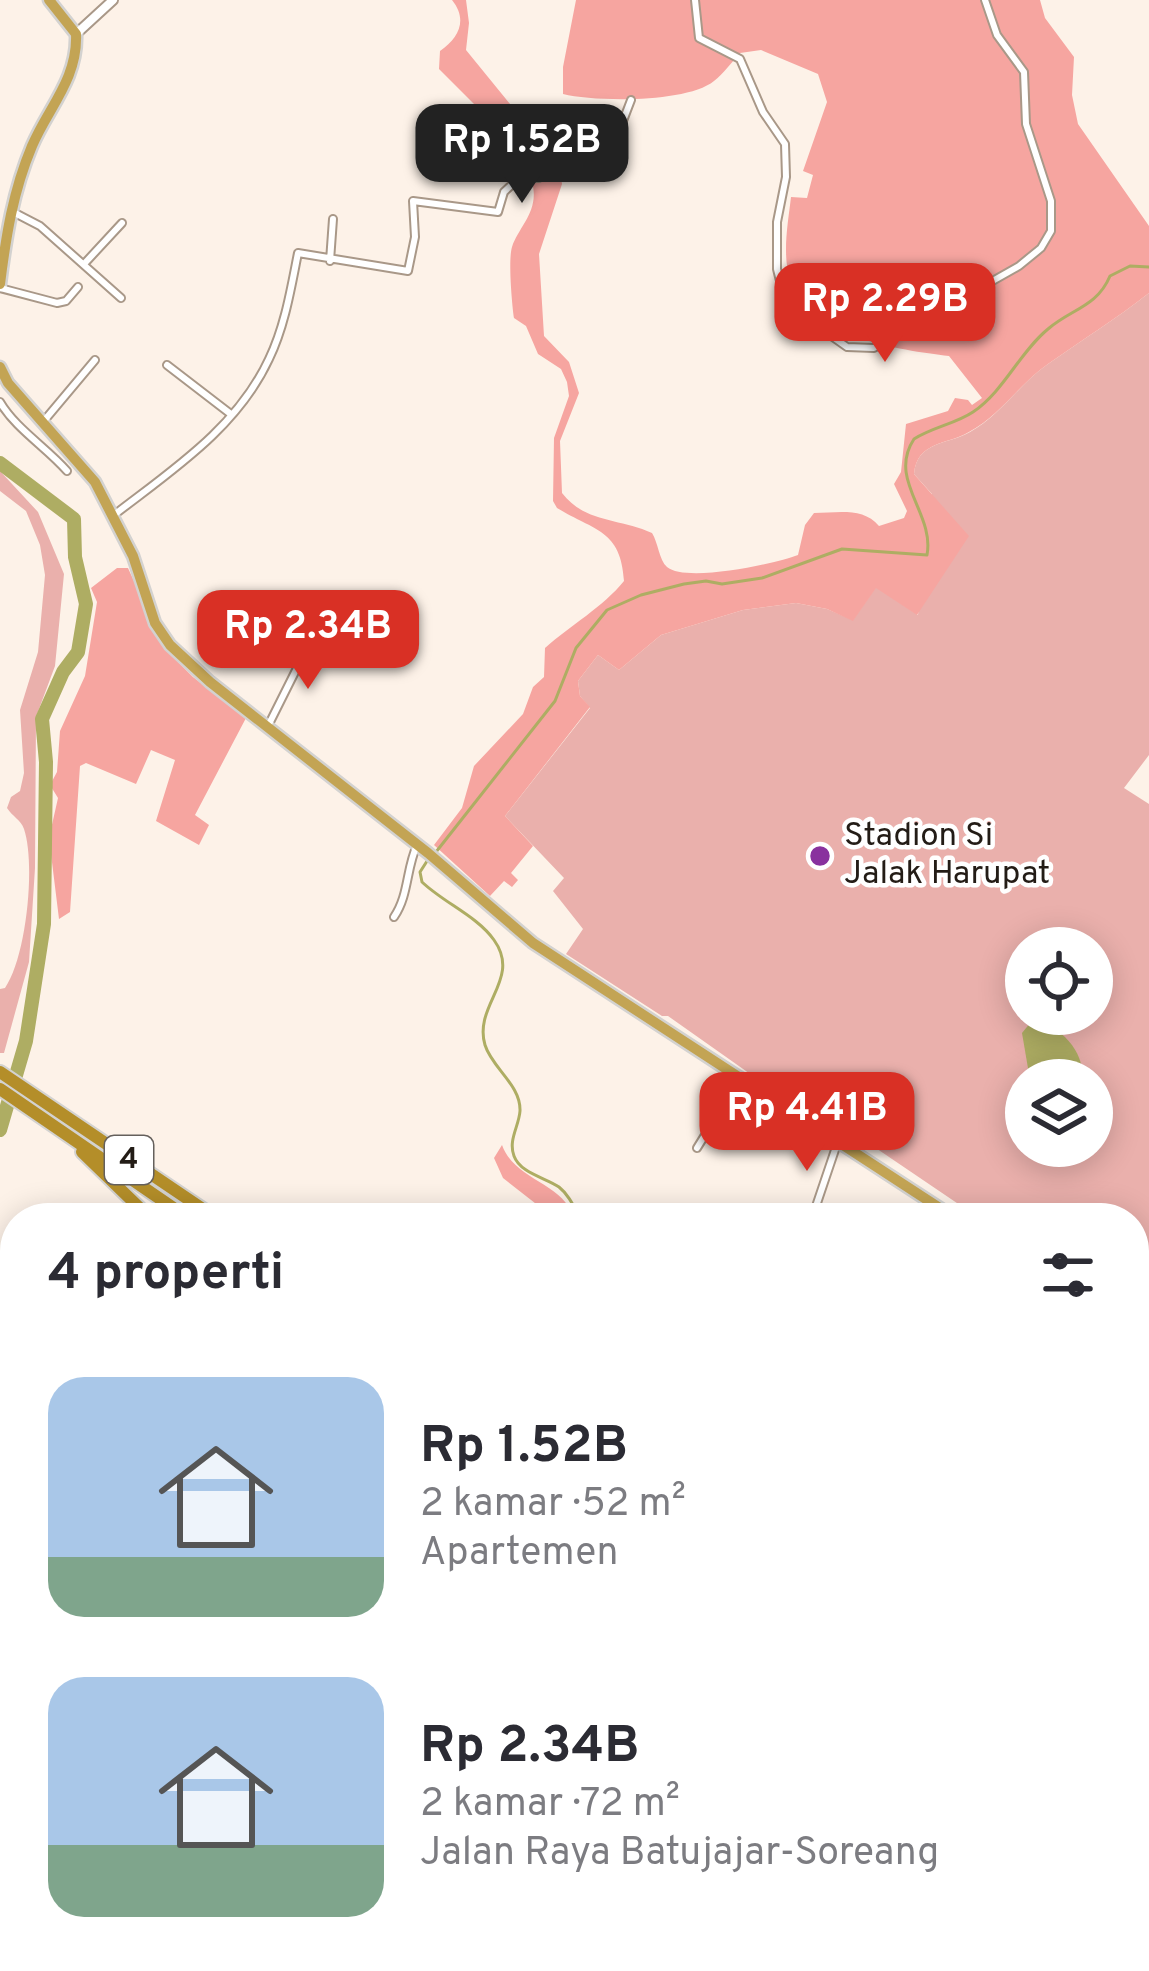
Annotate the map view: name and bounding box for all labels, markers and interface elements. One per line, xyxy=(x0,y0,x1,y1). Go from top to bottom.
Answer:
pin: Rp 1.52B xyxy=(398,104,646,206)
text: Rp 1.52B xyxy=(442,118,602,167)
pin: Rp 2.29B xyxy=(761,263,1009,365)
text: Rp 2.29B xyxy=(801,277,969,326)
pin: Rp 2.34B xyxy=(184,590,432,692)
text: Rp 2.34B xyxy=(224,604,392,653)
place label: Stadion Si Jalak Harupat xyxy=(844,816,1050,896)
marker: Stadion Si Jalak Harupat xyxy=(807,843,833,869)
map controls xyxy=(1005,927,1113,1167)
button: locate xyxy=(1005,927,1113,1035)
button: layers xyxy=(1005,1059,1113,1167)
pin: Rp 4.41B xyxy=(683,1072,931,1174)
text: Rp 4.41B xyxy=(726,1086,888,1135)
road number: 4 xyxy=(105,1136,153,1184)
icon: filters xyxy=(1035,1242,1101,1308)
text: 4 properti xyxy=(48,1243,284,1308)
text: Rp 1.52B xyxy=(420,1416,628,1481)
icon: home xyxy=(144,1425,288,1569)
text: 2 kamar · 52 m² xyxy=(420,1481,686,1530)
text: Apartemen xyxy=(420,1530,619,1579)
text: Rp 2.34B xyxy=(420,1716,640,1781)
icon: home xyxy=(144,1725,288,1869)
text: 2 kamar · 72 m² xyxy=(420,1781,680,1830)
text: Jalan Raya Batujajar-Soreang xyxy=(420,1830,939,1879)

